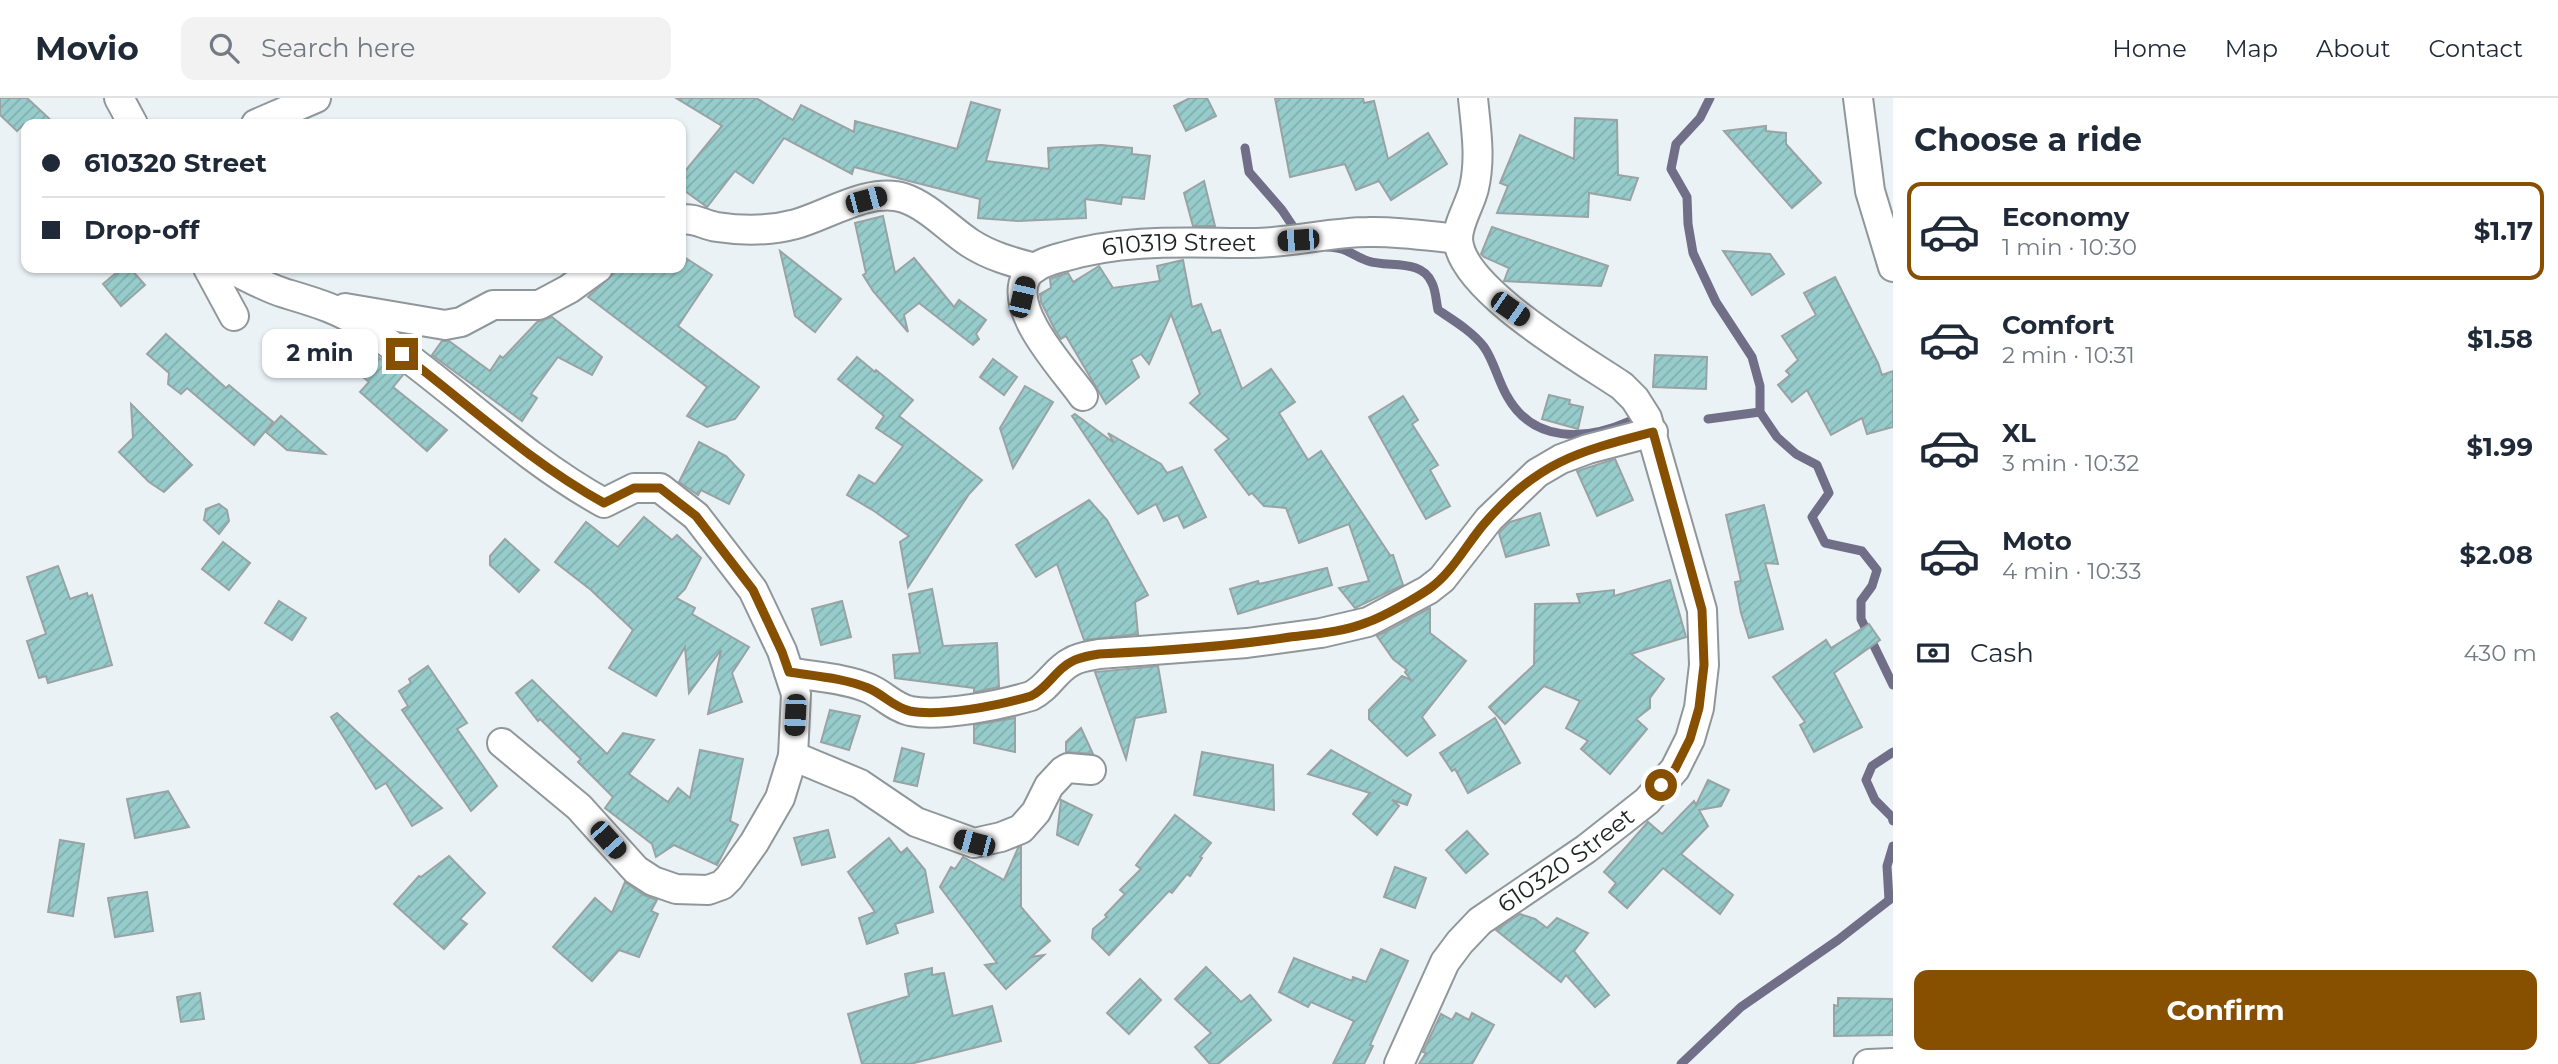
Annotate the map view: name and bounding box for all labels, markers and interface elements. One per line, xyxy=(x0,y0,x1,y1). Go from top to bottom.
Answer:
search box xyxy=(181,17,671,80)
text: Movio xyxy=(35,28,139,68)
icon: search xyxy=(205,29,243,67)
text: Search here xyxy=(261,32,416,64)
text: Home xyxy=(2112,34,2187,63)
text: Map xyxy=(2225,34,2278,63)
text: About xyxy=(2316,34,2390,63)
text: Contact xyxy=(2428,34,2523,63)
text: Choose a ride xyxy=(1914,120,2142,159)
text: 610320 Street xyxy=(84,147,267,179)
car xyxy=(843,184,890,216)
icon: car xyxy=(1918,200,1981,263)
text: Economy xyxy=(2002,201,2129,233)
text: Drop-off xyxy=(84,214,199,246)
text: $1.17 xyxy=(2474,215,2533,247)
street label: 610319 Street xyxy=(1100,227,1257,262)
car xyxy=(1277,228,1320,252)
text: 1 min · 10:30 xyxy=(2002,233,2137,261)
car xyxy=(1008,274,1037,320)
car xyxy=(1487,288,1534,330)
icon: car xyxy=(1918,308,1981,371)
text: Comfort xyxy=(2002,309,2114,341)
text: $1.58 xyxy=(2467,323,2533,355)
callout: 2 min xyxy=(262,330,378,378)
route end xyxy=(386,338,418,370)
text: 2 min xyxy=(286,339,354,367)
text: 2 min · 10:31 xyxy=(2002,341,2135,369)
icon: car xyxy=(1918,416,1981,479)
text: XL xyxy=(2002,417,2036,449)
text: $1.99 xyxy=(2467,431,2533,463)
text: 3 min · 10:32 xyxy=(2002,449,2139,477)
icon: car xyxy=(1918,524,1981,587)
text: Moto xyxy=(2002,525,2072,557)
text: $2.08 xyxy=(2460,539,2533,571)
text: 4 min · 10:33 xyxy=(2002,557,2141,585)
icon: cash xyxy=(1914,634,1952,672)
text: Cash xyxy=(1970,637,2034,669)
text: 430 m xyxy=(2464,639,2537,667)
car xyxy=(784,693,807,737)
route start xyxy=(1645,769,1677,801)
street label: 610320 Street xyxy=(1492,802,1640,919)
car xyxy=(587,817,630,863)
car xyxy=(951,827,998,859)
button: Confirm xyxy=(1914,970,2537,1050)

